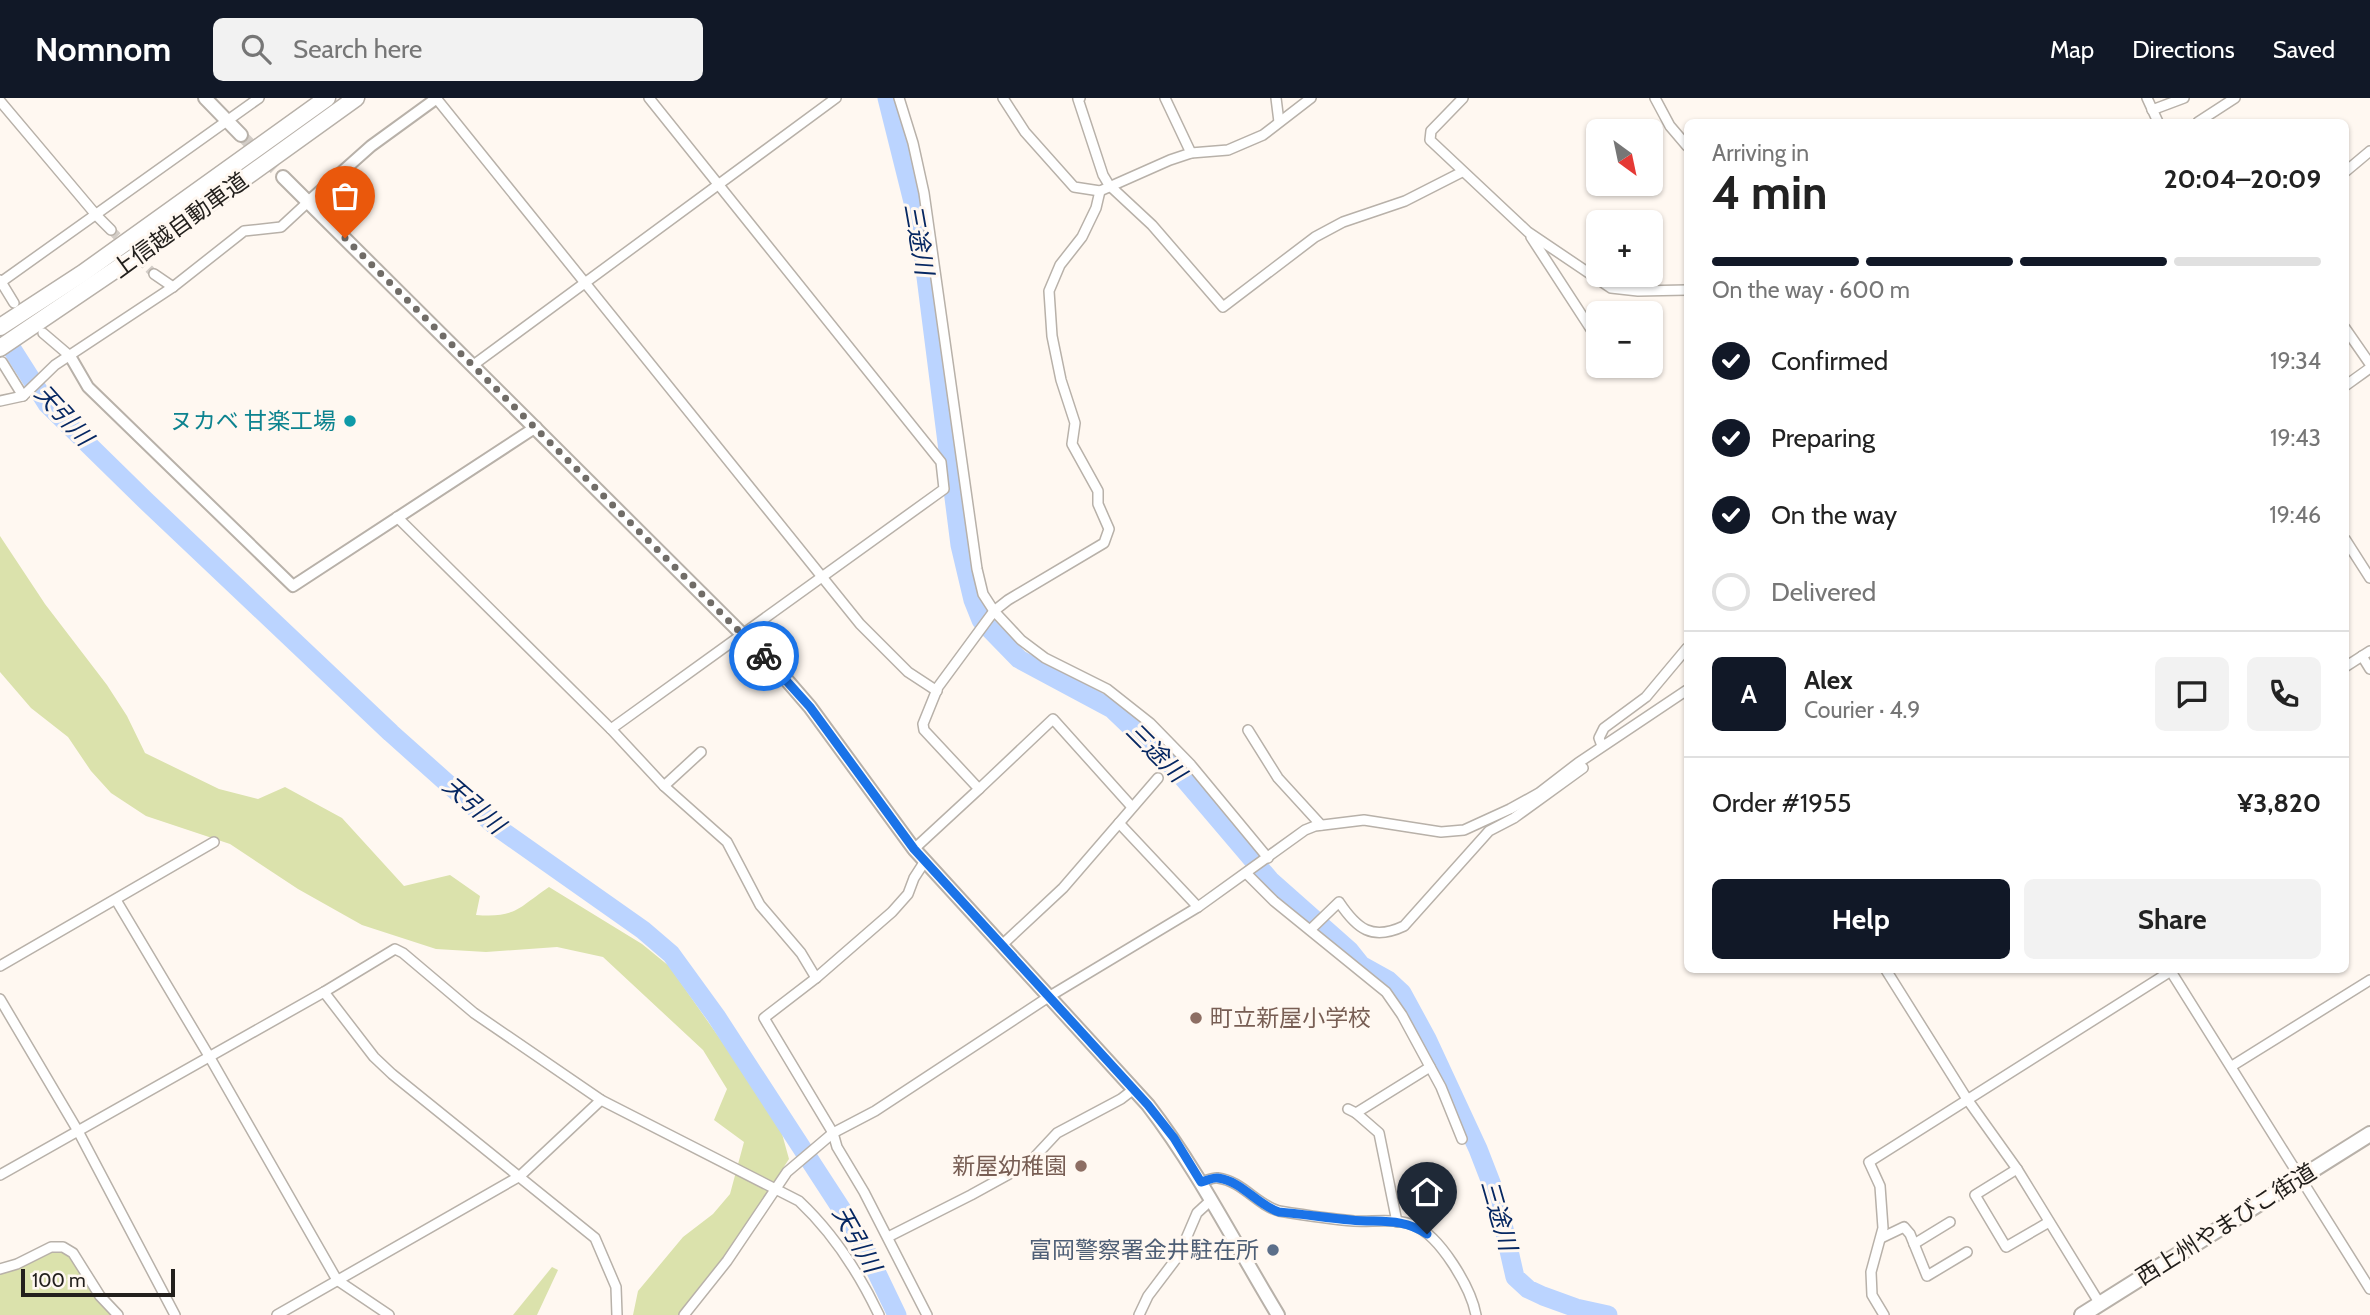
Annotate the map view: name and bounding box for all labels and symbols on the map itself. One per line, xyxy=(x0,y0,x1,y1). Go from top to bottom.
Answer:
north arrow xyxy=(1586,119,1662,196)
street label: 上信越自動車道 xyxy=(107,166,253,284)
pin xyxy=(315,166,375,238)
water label: 三途川 xyxy=(898,201,940,280)
water label: 天引川 xyxy=(29,379,101,454)
place label: ヌカベ 甘楽工場 xyxy=(170,407,336,435)
marker: ヌカベ 甘楽工場 xyxy=(342,413,358,429)
courier xyxy=(729,621,799,691)
water label: 三途川 xyxy=(1120,716,1194,790)
water label: 天引川 xyxy=(437,770,513,842)
place label: 町立新屋小学校 xyxy=(1210,1004,1371,1032)
marker: 町立新屋小学校 xyxy=(1188,1010,1204,1026)
place label: 新屋幼稚園 xyxy=(952,1152,1067,1180)
street label: 西上州やまびこ街道 xyxy=(2131,1157,2321,1291)
marker: 新屋幼稚園 xyxy=(1073,1158,1089,1174)
pin xyxy=(1397,1162,1457,1234)
water label: 三途川 xyxy=(1475,1176,1524,1256)
water label: 天引川 xyxy=(827,1200,889,1280)
place label: 富岡警察署金井駐在所 xyxy=(1029,1236,1259,1264)
marker: 富岡警察署金井駐在所 xyxy=(1265,1242,1281,1258)
scale bar xyxy=(21,1266,175,1298)

